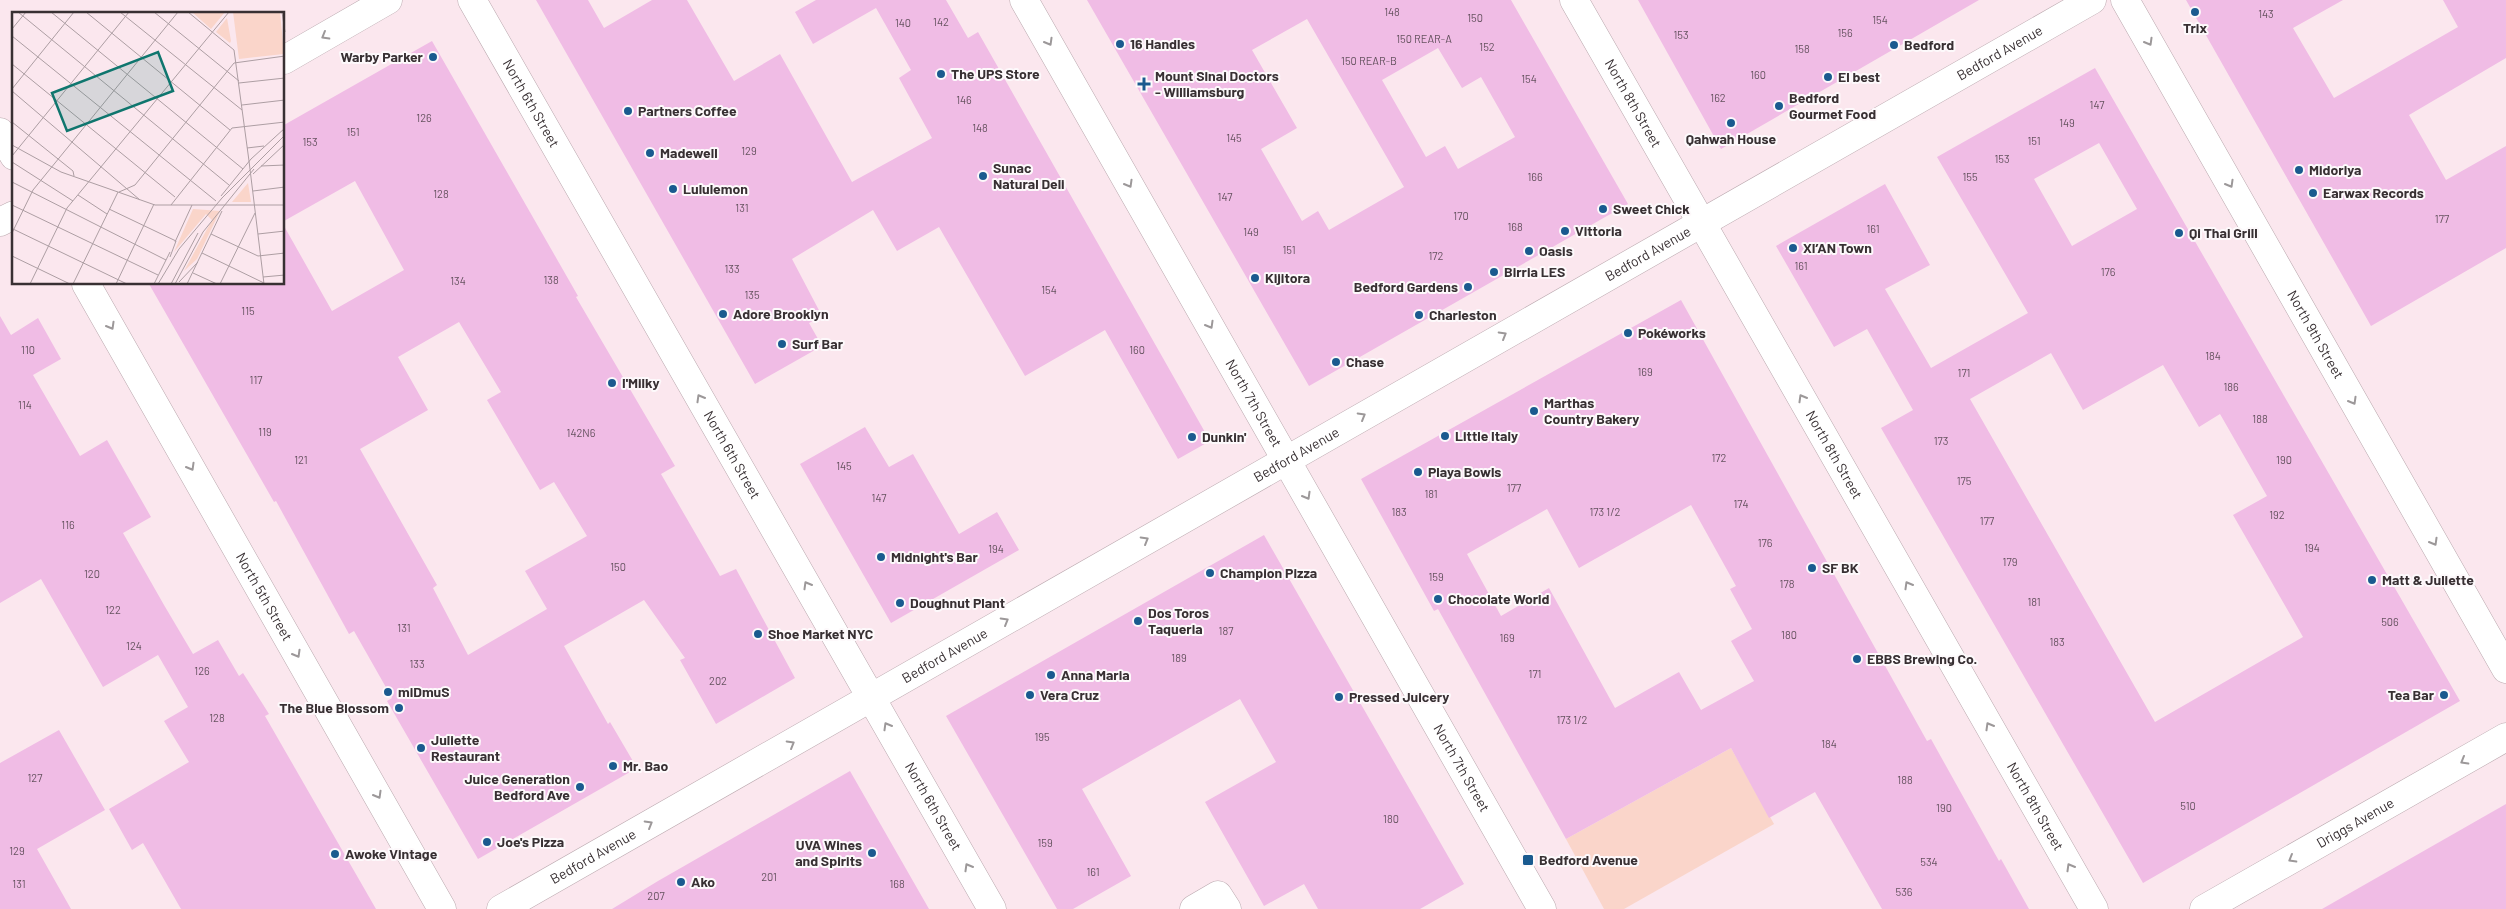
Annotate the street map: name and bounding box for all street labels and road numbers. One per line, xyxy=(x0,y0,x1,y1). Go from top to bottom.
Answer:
street label: Bedford Avenue xyxy=(1954,21,2045,84)
street label: North 6th Street xyxy=(500,56,563,150)
street label: North 8th Street xyxy=(1602,56,1665,150)
street label: Bedford Avenue xyxy=(1602,222,1694,284)
street label: North 9th Street xyxy=(2284,287,2348,381)
street label: North 7th Street xyxy=(1222,356,1286,450)
street label: North 6th Street xyxy=(701,407,765,502)
street label: North 8th Street xyxy=(1803,407,1867,502)
street label: Bedford Avenue xyxy=(1250,423,1342,485)
street label: North 5th Street xyxy=(233,549,296,644)
street label: Bedford Avenue xyxy=(899,624,990,686)
street label: North 7th Street xyxy=(1430,721,1494,815)
street label: North 6th Street xyxy=(902,759,966,853)
street label: North 8th Street xyxy=(2004,759,2068,853)
street label: Driggs Avenue xyxy=(2313,794,2397,851)
street label: Bedford Avenue xyxy=(547,825,639,887)

